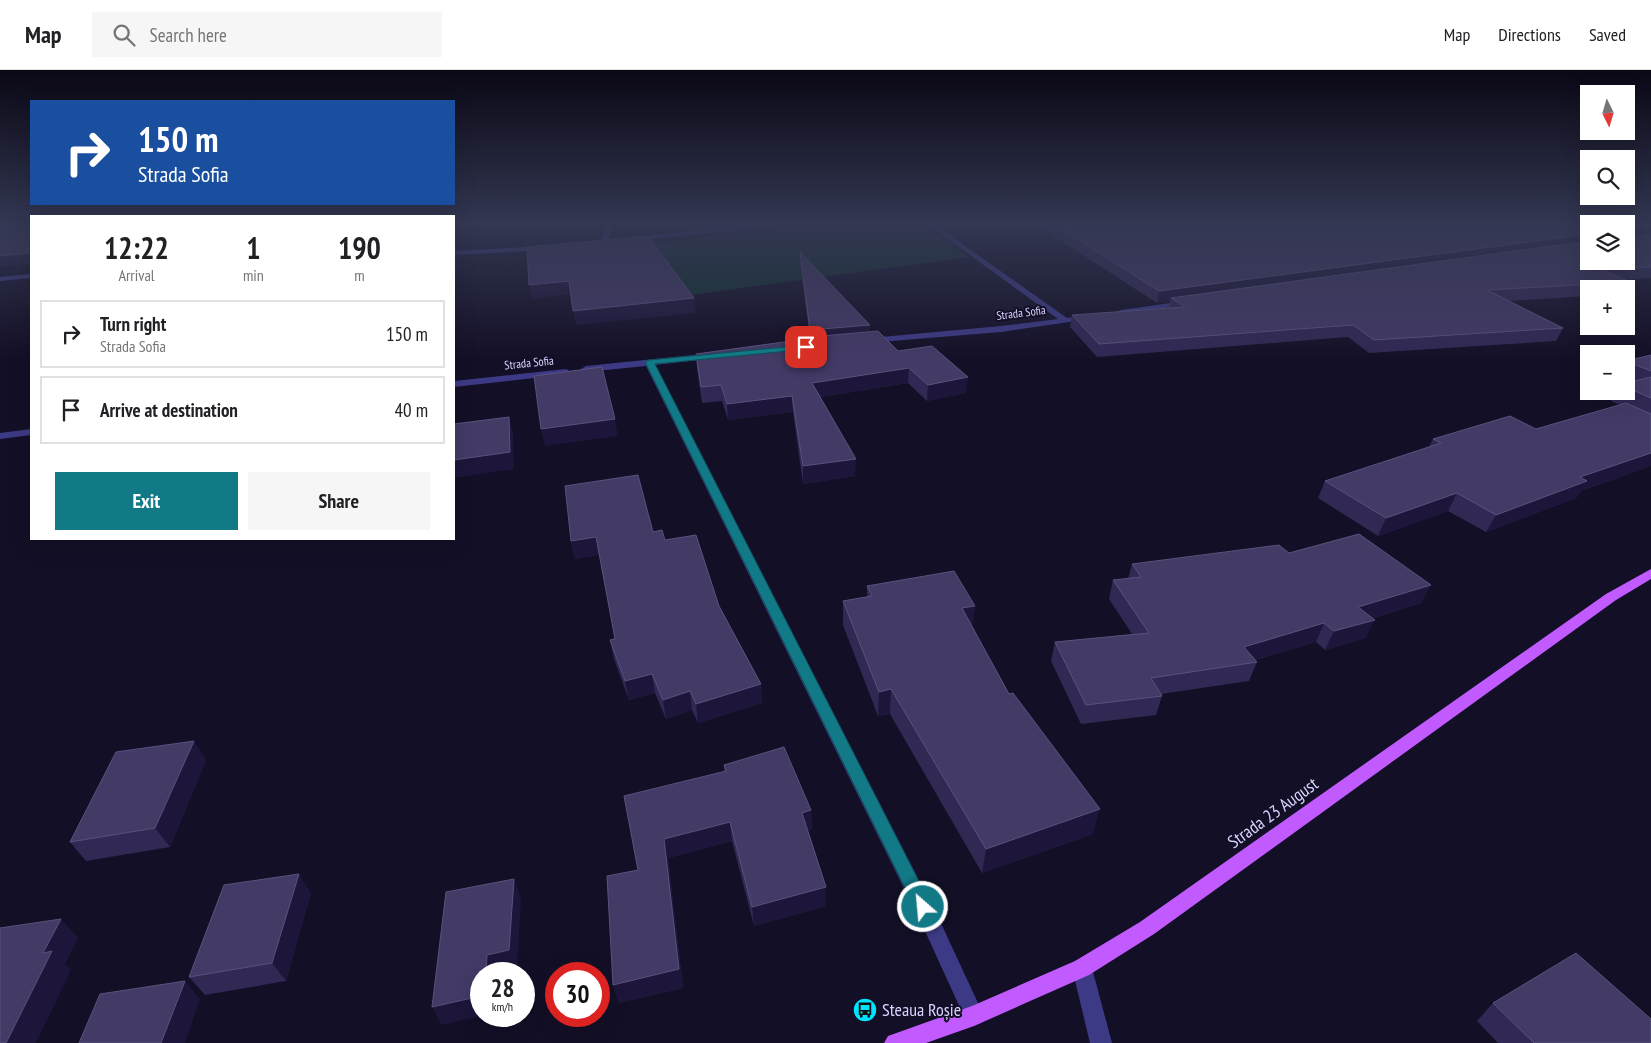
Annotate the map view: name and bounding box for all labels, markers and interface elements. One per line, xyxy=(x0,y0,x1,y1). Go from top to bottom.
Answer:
search box xyxy=(92,12,442,57)
text: Map xyxy=(25,19,62,50)
icon: search xyxy=(110,21,138,49)
text: Search here xyxy=(150,23,227,47)
text: Map xyxy=(1444,23,1470,46)
text: Directions xyxy=(1498,23,1561,46)
text: Saved xyxy=(1589,23,1626,46)
north arrow xyxy=(1580,85,1635,140)
map controls xyxy=(1580,85,1635,400)
text: 150 m xyxy=(138,116,219,162)
icon: right xyxy=(55,120,120,185)
button: search xyxy=(1580,150,1635,205)
text: Strada Sofia xyxy=(138,160,229,188)
button: layers xyxy=(1580,215,1635,270)
text: 12:22 xyxy=(104,228,169,267)
text: 1 xyxy=(246,228,261,267)
text: 190 xyxy=(338,228,381,267)
text: Arrival xyxy=(118,265,155,285)
text: min xyxy=(243,265,264,285)
text: m xyxy=(354,265,365,285)
button: + xyxy=(1580,280,1635,335)
street label: Strada Sofia xyxy=(995,302,1047,323)
text: Turn right xyxy=(100,312,166,336)
icon: right xyxy=(57,320,85,348)
text: 150 m xyxy=(386,322,428,346)
pin xyxy=(785,326,827,368)
icon: arrive xyxy=(792,333,820,361)
text: Strada Sofia xyxy=(100,336,166,356)
button: − xyxy=(1580,345,1635,400)
street label: Strada Sofia xyxy=(504,352,555,373)
icon: arrive xyxy=(57,396,85,424)
text: Arrive at destination xyxy=(100,398,238,422)
text: 40 m xyxy=(395,398,428,422)
button: Exit xyxy=(55,472,238,530)
button: Share xyxy=(248,472,430,530)
street label: Strada 23 August xyxy=(1223,772,1322,853)
position arrow xyxy=(896,880,948,932)
speed limit sign: 30 xyxy=(545,962,610,1027)
text: 28 xyxy=(491,972,514,1004)
bus stop icon: Steaua Roșie xyxy=(852,997,878,1023)
place label: Steaua Roșie xyxy=(882,998,961,1021)
text: km/h xyxy=(492,999,513,1014)

